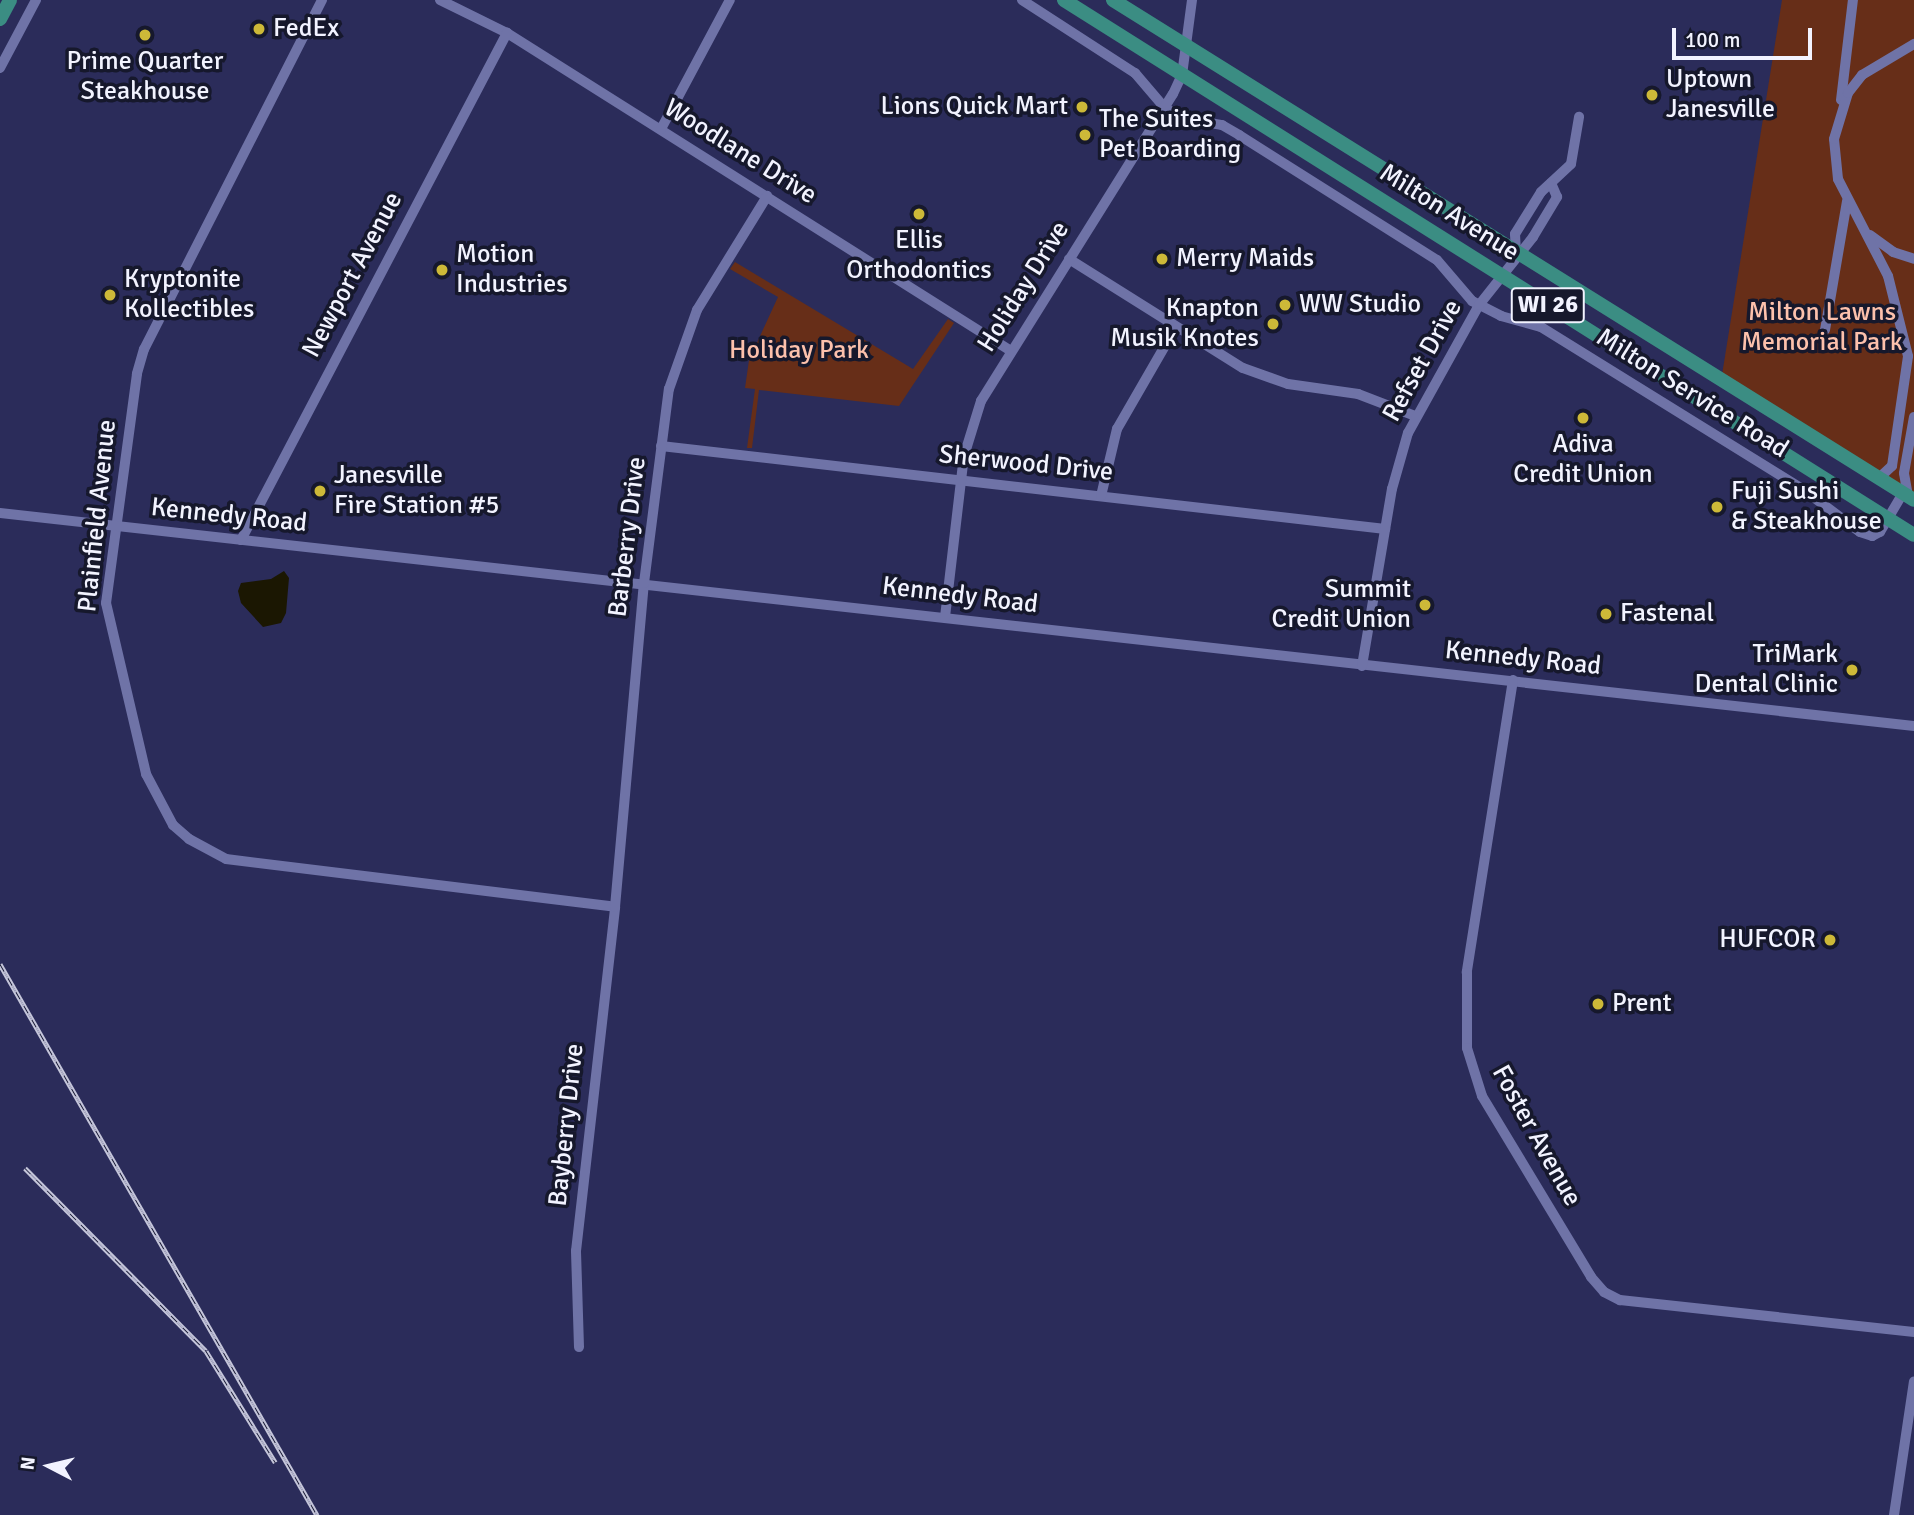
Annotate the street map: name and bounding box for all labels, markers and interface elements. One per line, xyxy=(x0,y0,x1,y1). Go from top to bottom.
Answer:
place label: FedEx xyxy=(273,13,339,45)
scale bar xyxy=(1676,14,1816,58)
marker: FedEx xyxy=(251,21,267,37)
marker: Prime Quarter Steakhouse xyxy=(137,27,153,43)
text: 100 m xyxy=(1685,27,1740,53)
place label: Prime Quarter Steakhouse xyxy=(67,46,223,108)
place label: Uptown Janesville xyxy=(1666,64,1775,126)
marker: Uptown Janesville xyxy=(1644,87,1660,103)
place label: Lions Quick Mart xyxy=(881,91,1068,123)
street label: Woodlane Drive xyxy=(658,93,822,211)
marker: Lions Quick Mart xyxy=(1074,99,1090,115)
place label: The Suites Pet Boarding xyxy=(1099,104,1241,166)
marker: The Suites Pet Boarding xyxy=(1077,127,1093,143)
street label: Milton Avenue xyxy=(1373,158,1525,268)
street label: Newport Avenue xyxy=(296,187,410,363)
marker: Ellis Orthodontics xyxy=(911,206,927,222)
street label: Holiday Drive xyxy=(971,216,1077,358)
place label: Ellis Orthodontics xyxy=(846,225,992,286)
place label: Motion Industries xyxy=(456,239,568,300)
place label: Merry Maids xyxy=(1176,243,1314,275)
marker: Merry Maids xyxy=(1154,251,1170,267)
marker: Motion Industries xyxy=(434,262,450,278)
place label: Kryptonite Kollectibles xyxy=(124,264,254,326)
road number: WI 26 xyxy=(1510,284,1586,326)
marker: Kryptonite Kollectibles xyxy=(102,287,118,303)
place label: WW Studio xyxy=(1299,289,1421,321)
place label: Knapton Musik Knotes xyxy=(1110,293,1259,354)
street label: Refset Drive xyxy=(1377,295,1469,427)
marker: WW Studio xyxy=(1277,297,1293,313)
park label: Milton Lawns Memorial Park xyxy=(1741,297,1903,358)
marker: Knapton Musik Knotes xyxy=(1265,316,1281,332)
street label: Milton Service Road xyxy=(1590,322,1794,466)
park label: Holiday Park xyxy=(729,335,869,367)
marker: Adiva Credit Union xyxy=(1575,410,1591,426)
street label: Plainfield Avenue xyxy=(72,418,124,614)
place label: Adiva Credit Union xyxy=(1513,429,1653,490)
street label: Sherwood Drive xyxy=(937,439,1115,489)
street label: Barberry Drive xyxy=(603,455,653,619)
place label: Janesville Fire Station #5 xyxy=(334,460,499,522)
place label: Fuji Sushi & Steakhouse xyxy=(1731,476,1882,538)
marker: Janesville Fire Station #5 xyxy=(312,483,328,499)
street label: Kennedy Road xyxy=(149,492,309,540)
marker: Fuji Sushi & Steakhouse xyxy=(1709,499,1725,515)
street label: Kennedy Road xyxy=(880,571,1040,621)
place label: Summit Credit Union xyxy=(1271,574,1411,636)
marker: Summit Credit Union xyxy=(1417,597,1433,613)
place label: Fastenal xyxy=(1620,598,1714,630)
marker: Fastenal xyxy=(1598,606,1614,622)
street label: Kennedy Road xyxy=(1443,635,1603,683)
place label: TriMark Dental Clinic xyxy=(1695,639,1838,700)
marker: TriMark Dental Clinic xyxy=(1844,662,1860,678)
place label: HUFCOR xyxy=(1719,924,1816,956)
marker: HUFCOR xyxy=(1822,932,1838,948)
place label: Prent xyxy=(1612,988,1672,1020)
marker: Prent xyxy=(1590,996,1606,1012)
street label: Bayberry Drive xyxy=(543,1042,591,1208)
street label: Foster Avenue xyxy=(1484,1060,1588,1212)
north arrow xyxy=(14,1431,84,1501)
text: N xyxy=(15,1455,41,1471)

